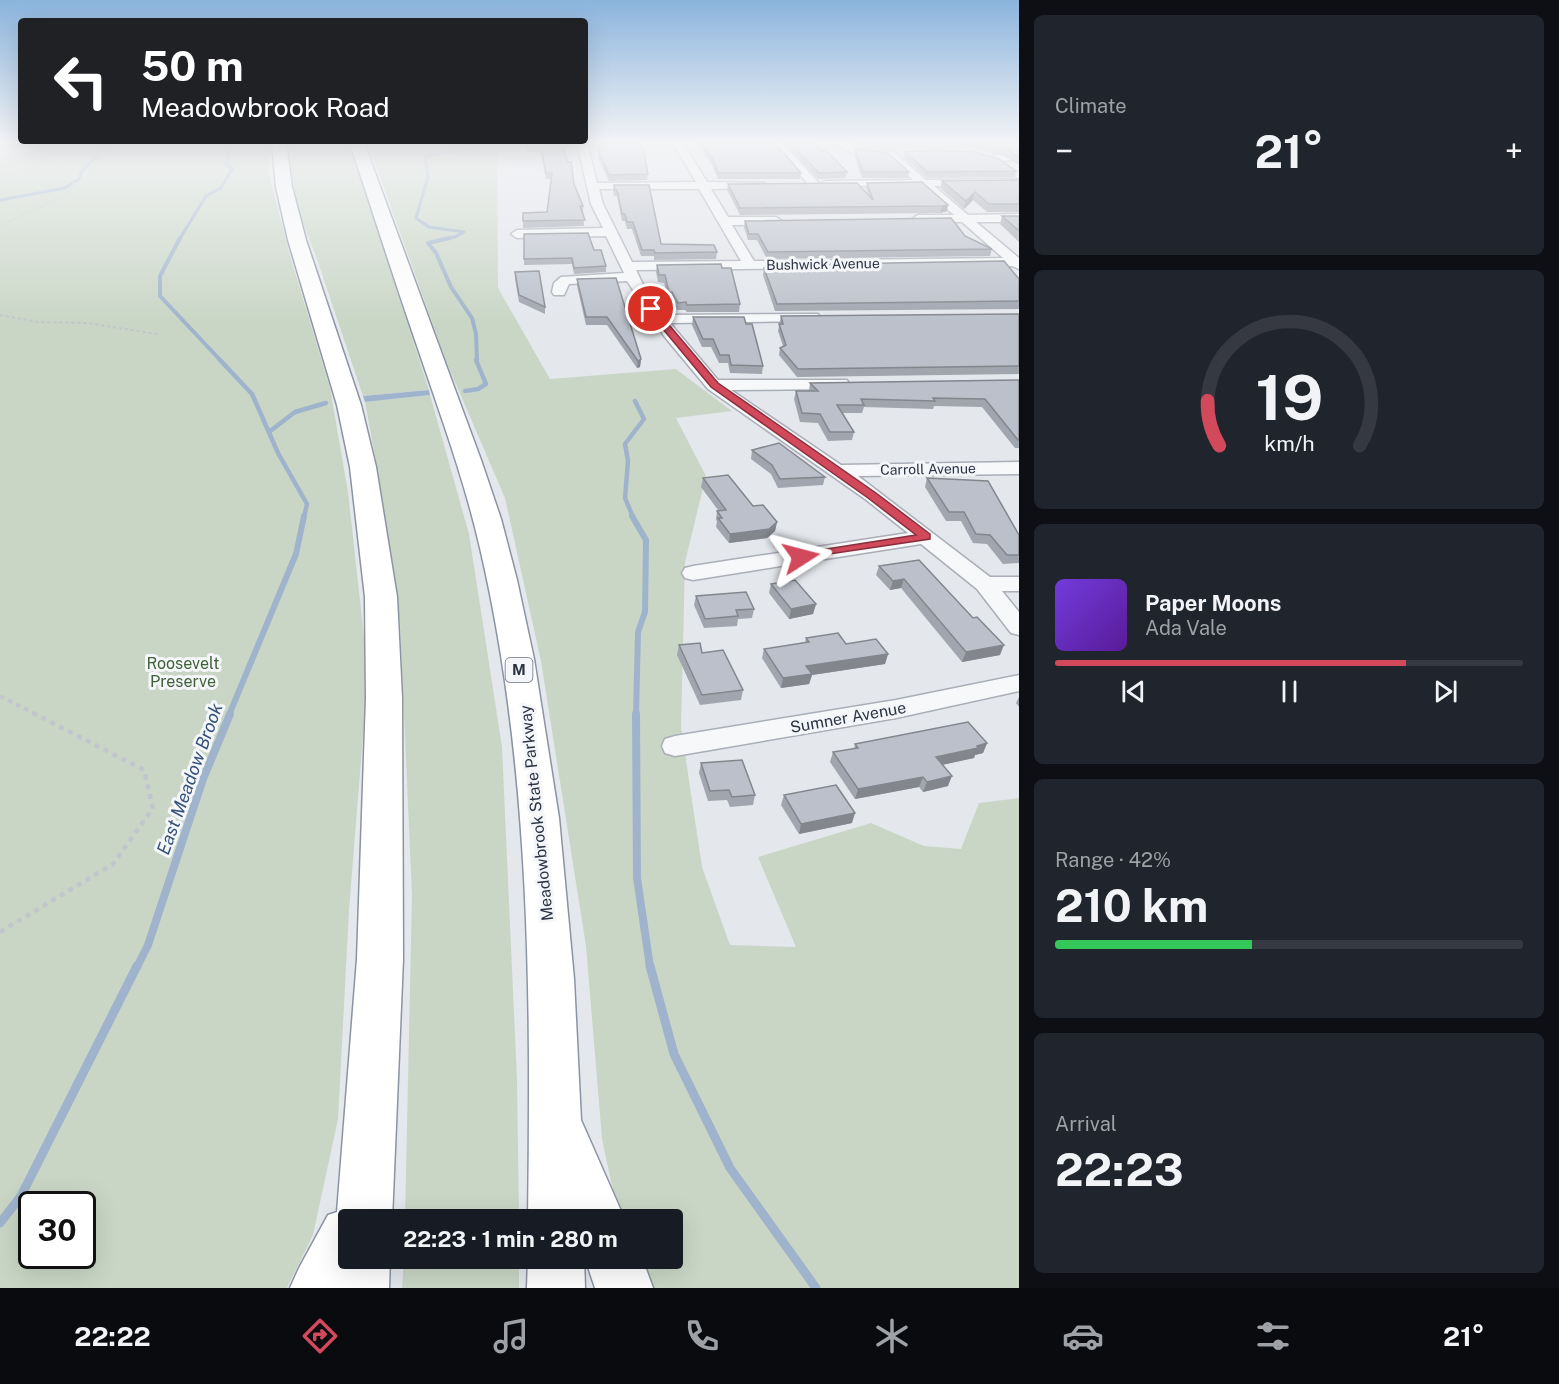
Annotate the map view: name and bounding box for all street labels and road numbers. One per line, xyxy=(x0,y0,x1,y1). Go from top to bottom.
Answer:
street label: Bushwick Avenue xyxy=(766,255,880,273)
street label: Carroll Avenue xyxy=(880,460,976,478)
road number: M xyxy=(506,658,532,682)
street label: Sumner Avenue xyxy=(789,698,908,737)
street label: Meadowbrook State Parkway xyxy=(516,704,557,922)

